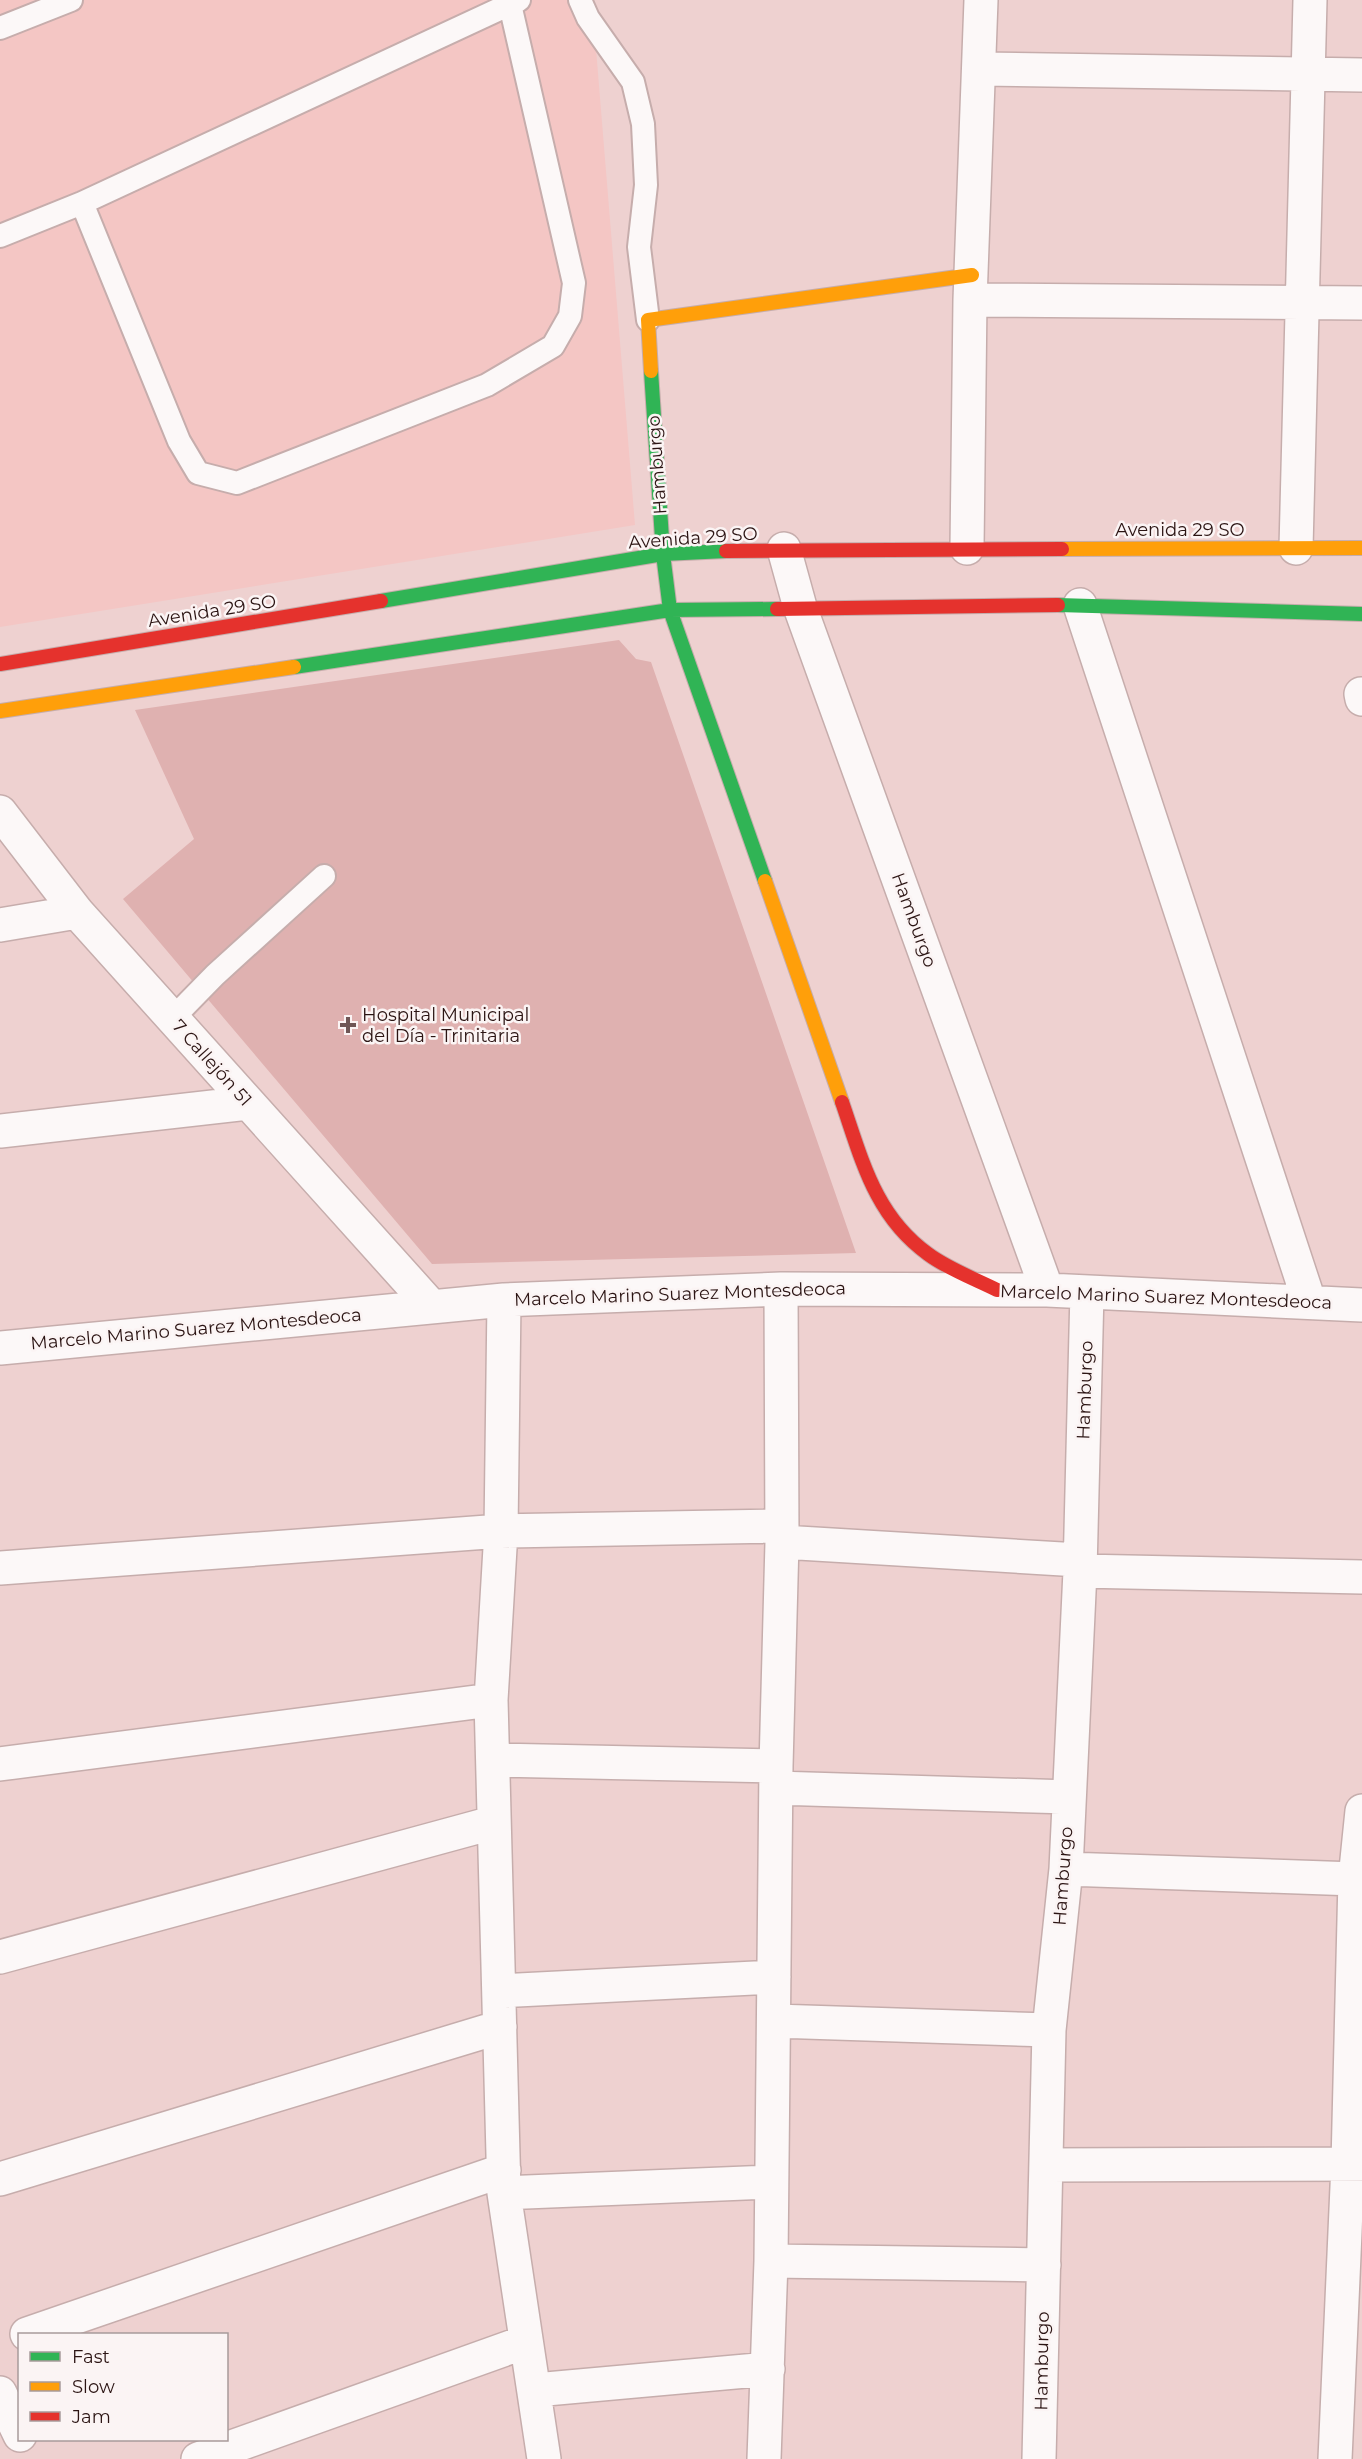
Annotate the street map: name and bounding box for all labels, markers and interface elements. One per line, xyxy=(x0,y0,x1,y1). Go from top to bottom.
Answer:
street label: Hamburgo xyxy=(643,415,671,515)
street label: Avenida 29 SO xyxy=(1115,519,1245,541)
street label: Avenida 29 SO xyxy=(628,523,758,553)
street label: Avenida 29 SO xyxy=(146,590,278,632)
street label: Hamburgo xyxy=(887,870,941,970)
place label: Hospital Municipal del Día - Trinitaria xyxy=(362,1004,529,1047)
street label: 7 Callejón 51 xyxy=(167,1015,257,1111)
marker: Hospital Municipal del Día - Trinitaria xyxy=(339,1016,357,1034)
street label: Marcelo Marino Suarez Montesdeoca xyxy=(514,1277,846,1311)
street label: Marcelo Marino Suarez Montesdeoca xyxy=(1000,1280,1332,1314)
street label: Marcelo Marino Suarez Montesdeoca xyxy=(30,1304,362,1354)
street label: Hamburgo xyxy=(1072,1340,1098,1440)
street label: Hamburgo xyxy=(1049,1826,1077,1926)
street label: Hamburgo xyxy=(1030,2311,1054,2411)
legend xyxy=(18,2333,228,2441)
text: Fast xyxy=(72,2346,110,2368)
text: Slow xyxy=(72,2376,115,2398)
text: Jam xyxy=(71,2406,111,2428)

